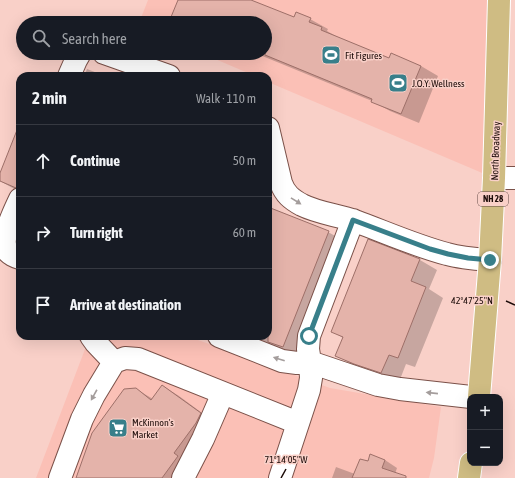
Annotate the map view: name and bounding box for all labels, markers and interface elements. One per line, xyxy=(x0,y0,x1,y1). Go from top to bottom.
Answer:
search box xyxy=(16,16,272,60)
icon: search xyxy=(30,27,52,49)
text: Search here xyxy=(62,30,127,47)
sports icon: Fit Figures xyxy=(320,44,342,66)
place label: Fit Figures xyxy=(345,50,383,61)
sports icon: J.O.Y. Wellness xyxy=(387,72,409,94)
place label: J.O.Y. Wellness xyxy=(412,78,465,89)
text: 2 min xyxy=(32,88,67,108)
text: Walk · 110 m xyxy=(196,91,256,106)
street label: North Broadway xyxy=(489,121,502,181)
icon: ahead xyxy=(32,150,54,172)
text: Continue xyxy=(70,152,120,169)
text: 50 m xyxy=(233,153,256,168)
road number: NH 28 xyxy=(478,192,508,206)
one-way arrow xyxy=(291,197,301,205)
icon: right xyxy=(32,222,54,244)
text: Turn right xyxy=(70,224,123,241)
text: 60 m xyxy=(233,225,256,240)
route end xyxy=(481,251,499,269)
icon: arrive xyxy=(32,294,54,316)
text: 42°47'25"N xyxy=(451,295,493,306)
text: Arrive at destination xyxy=(70,296,181,313)
route start xyxy=(300,327,318,345)
one-way arrow xyxy=(272,356,284,362)
one-way arrow xyxy=(91,389,98,401)
one-way arrow xyxy=(426,389,438,396)
map controls xyxy=(467,394,503,466)
button: + xyxy=(467,394,503,430)
supermarket icon: McKinnon's Market xyxy=(107,417,129,439)
place label: McKinnon's Market xyxy=(132,417,174,440)
button: − xyxy=(467,430,503,466)
text: 71°14'05"W xyxy=(264,454,308,465)

